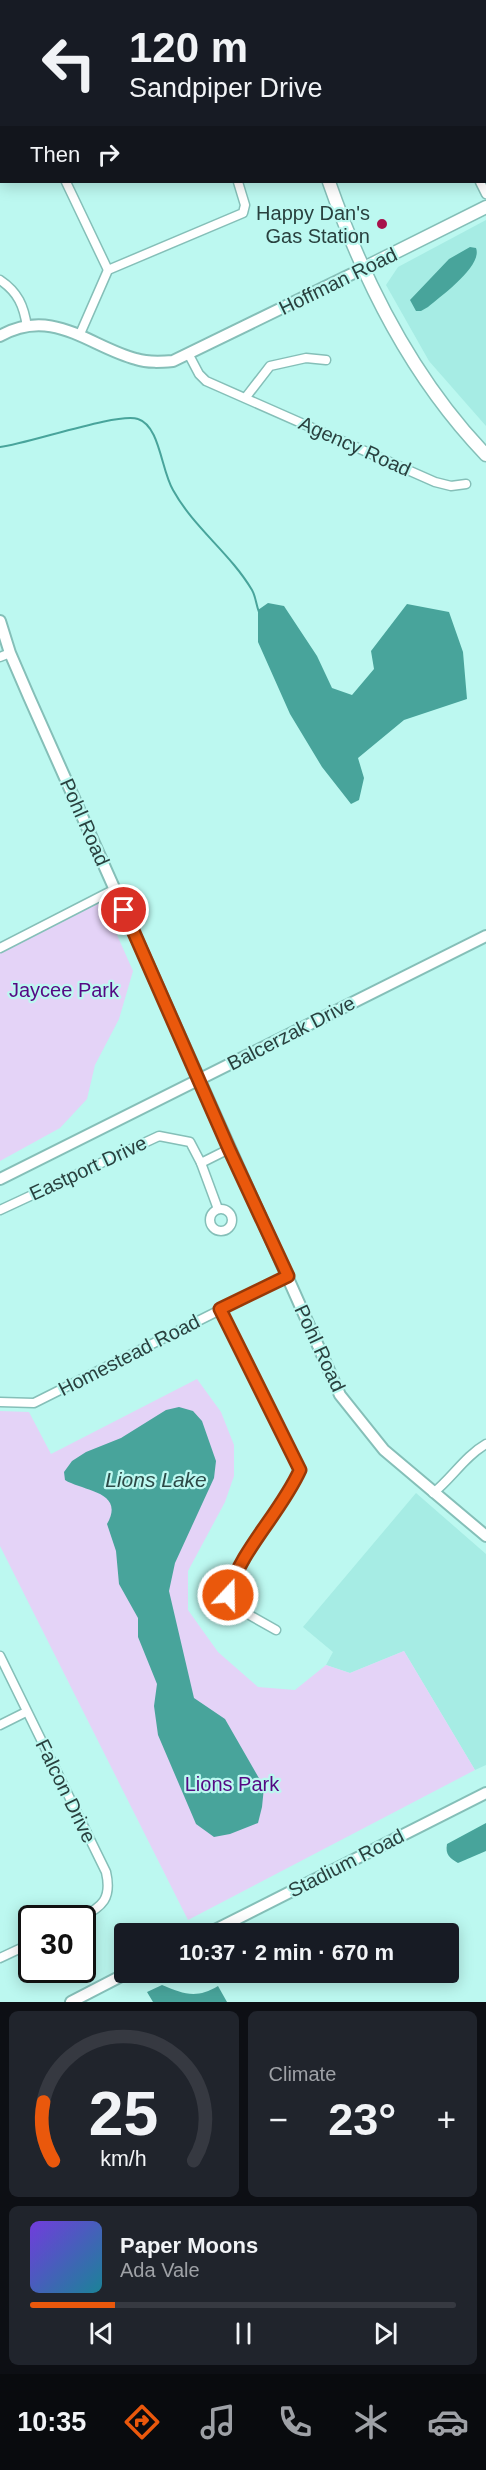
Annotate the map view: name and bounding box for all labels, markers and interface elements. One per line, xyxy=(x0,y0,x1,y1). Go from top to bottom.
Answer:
icon: left xyxy=(30,24,108,102)
text: 120 m xyxy=(129,24,248,71)
text: Sandpiper Drive xyxy=(129,73,323,103)
icon: right xyxy=(92,138,125,171)
text: Then xyxy=(30,142,80,167)
place label: Happy Dan's Gas Station xyxy=(256,202,370,247)
marker: Happy Dan's Gas Station xyxy=(375,217,389,231)
street label: Hoffman Road xyxy=(275,243,401,319)
street label: Agency Road xyxy=(296,412,414,480)
street label: Pohl Road xyxy=(56,775,114,869)
pin xyxy=(98,884,149,935)
icon: arrive xyxy=(107,893,140,926)
park label: Jaycee Park xyxy=(9,979,120,1001)
street label: Balcerzak Drive xyxy=(224,991,358,1075)
street label: Eastport Drive xyxy=(26,1131,150,1205)
street label: Pohl Road xyxy=(290,1301,350,1395)
street label: Homestead Road xyxy=(55,1310,203,1400)
water label: Lions Lake xyxy=(105,1468,207,1491)
position arrow xyxy=(196,1563,260,1627)
street label: Falcon Drive xyxy=(32,1736,100,1846)
park label: Lions Park xyxy=(185,1773,280,1795)
street label: Stadium Road xyxy=(285,1824,407,1902)
speed limit sign: 30 xyxy=(18,1905,96,1983)
text: 10:37 · 2 min · 670 m xyxy=(179,1940,394,1965)
text: Climate xyxy=(269,2063,336,2085)
text: 25 xyxy=(89,2079,158,2148)
text: 23° xyxy=(328,2094,396,2145)
text: − xyxy=(269,2101,288,2138)
text: + xyxy=(437,2101,456,2138)
text: km/h xyxy=(101,2147,147,2171)
text: Paper Moons xyxy=(120,2233,258,2258)
text: Ada Vale xyxy=(120,2259,200,2281)
icon: previous xyxy=(85,2317,118,2350)
icon: pause xyxy=(227,2317,260,2350)
icon: next xyxy=(369,2317,402,2350)
icon: directions xyxy=(121,2401,163,2443)
icon: music xyxy=(197,2401,239,2443)
icon: phone xyxy=(274,2401,316,2443)
icon: climate xyxy=(350,2401,392,2443)
icon: car xyxy=(427,2401,469,2443)
text: 10:35 xyxy=(17,2407,86,2437)

